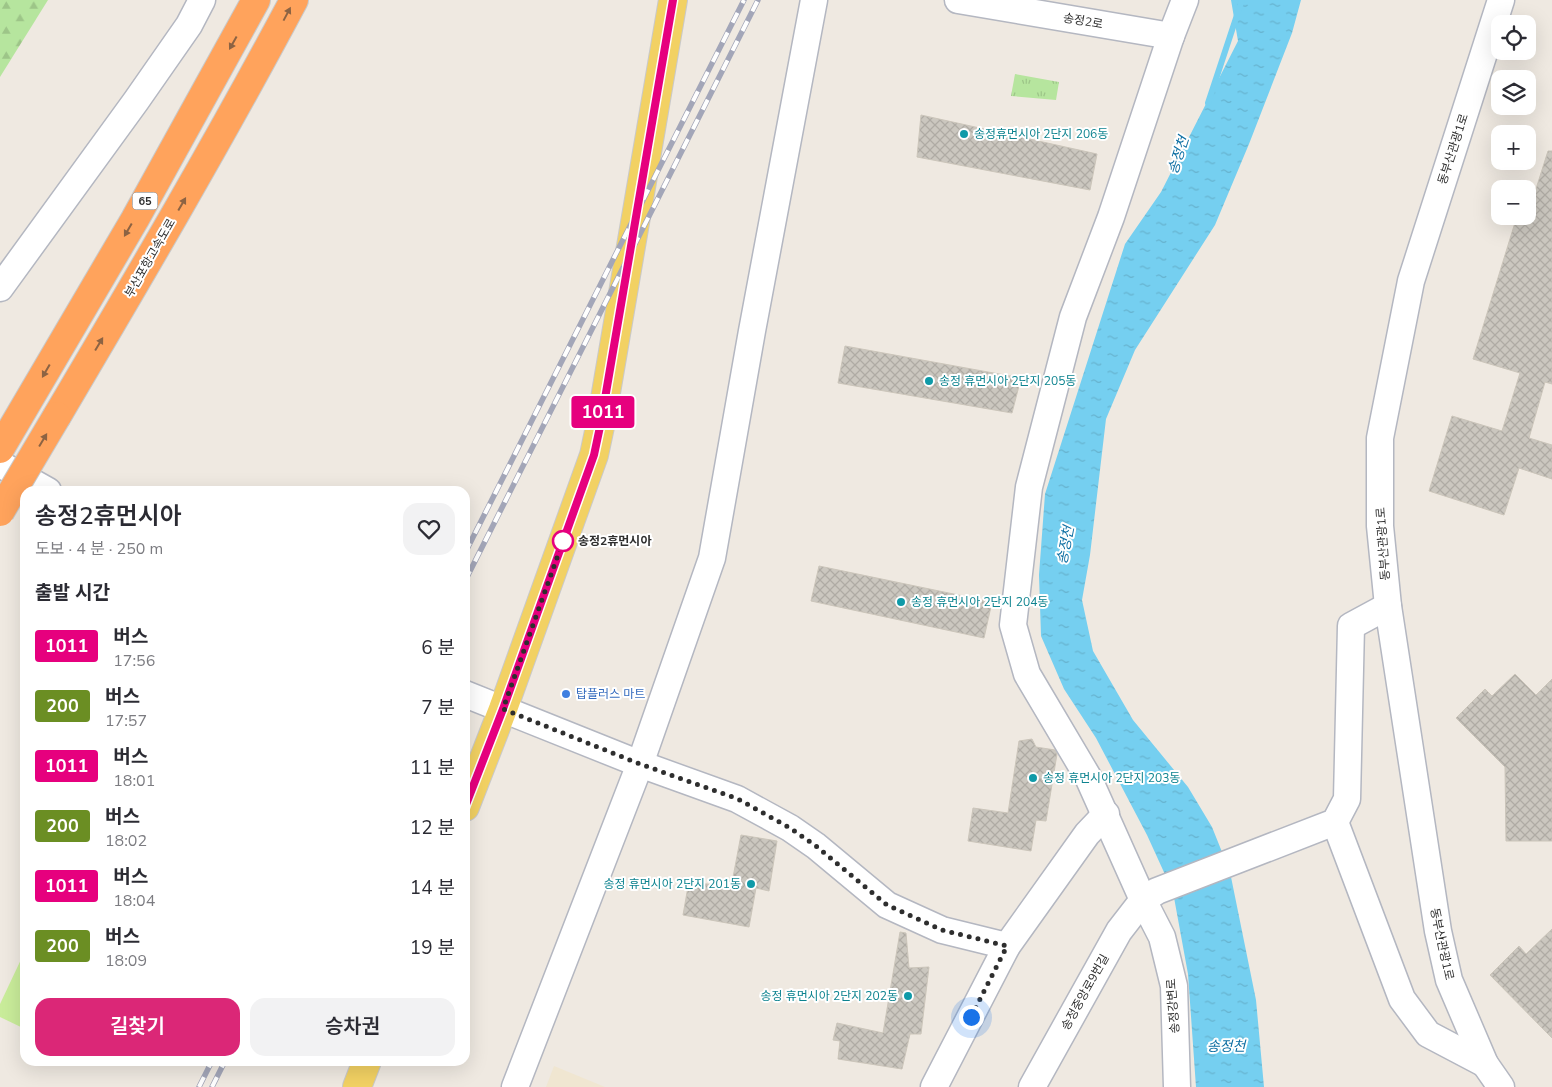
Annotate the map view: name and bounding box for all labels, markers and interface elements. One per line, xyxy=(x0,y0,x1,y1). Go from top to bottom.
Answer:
one-way arrow xyxy=(282,8,291,21)
street label: 송정2로 xyxy=(1062,10,1104,32)
map controls xyxy=(1491,15,1536,225)
button: locate xyxy=(1491,15,1536,60)
one-way arrow xyxy=(228,36,237,49)
button: layers xyxy=(1491,70,1536,115)
street label: 동부산관광1로 xyxy=(1434,112,1472,186)
button: + xyxy=(1491,125,1536,170)
place label: 송정휴먼시아 2단지 206동 xyxy=(974,126,1108,142)
marker: 송정휴먼시아 2단지 206동 xyxy=(958,128,970,140)
water label: 송정천 xyxy=(1163,133,1194,176)
button: − xyxy=(1491,180,1536,225)
road number: 65 xyxy=(132,192,158,210)
one-way arrow xyxy=(178,197,186,211)
street label: 부산포항고속도로 xyxy=(121,216,179,300)
one-way arrow xyxy=(124,223,132,238)
one-way arrow xyxy=(95,338,104,351)
one-way arrow xyxy=(42,364,51,377)
place label: 송정 휴먼시아 2단지 205동 xyxy=(939,373,1076,389)
marker: 송정 휴먼시아 2단지 205동 xyxy=(923,375,935,387)
line badge: 1011 xyxy=(568,396,638,428)
text: 1011 xyxy=(581,400,625,424)
one-way arrow xyxy=(38,433,47,446)
text: 송정2휴먼시아 xyxy=(35,500,182,532)
button: heart xyxy=(403,503,455,555)
street label: 동부산관광1로 xyxy=(1372,507,1394,581)
water label: 송정천 xyxy=(1052,523,1079,566)
marker: 송정2휴먼시아 xyxy=(552,530,574,552)
place label: 송정2휴먼시아 xyxy=(578,533,651,549)
text: 도보 · 4 분 · 250 m xyxy=(35,538,163,560)
text: 출발 시간 xyxy=(35,580,110,606)
place label: 송정 휴먼시아 2단지 204동 xyxy=(911,594,1048,610)
marker: 송정 휴먼시아 2단지 204동 xyxy=(895,596,907,608)
text: 버스 xyxy=(113,624,148,650)
text: 1011 xyxy=(45,634,88,658)
text: 6 분 xyxy=(421,635,455,661)
text: 17:56 xyxy=(113,650,155,672)
text: 버스 xyxy=(105,684,140,710)
place label: 탑플러스 마트 xyxy=(576,686,645,702)
marker: 탑플러스 마트 xyxy=(560,688,572,700)
text: 200 xyxy=(46,694,79,718)
text: 7 분 xyxy=(421,695,455,721)
text: 17:57 xyxy=(105,710,147,732)
text: 버스 xyxy=(113,744,148,770)
text: 1011 xyxy=(45,754,88,778)
text: 11 분 xyxy=(410,755,455,781)
text: 18:01 xyxy=(113,770,155,792)
place label: 송정 휴먼시아 2단지 203동 xyxy=(1043,770,1180,786)
marker: 송정 휴먼시아 2단지 203동 xyxy=(1027,772,1039,784)
text: 버스 xyxy=(105,804,140,830)
text: 200 xyxy=(46,814,79,838)
text: 12 분 xyxy=(410,815,455,841)
text: 18:02 xyxy=(105,830,147,852)
text: 버스 xyxy=(113,864,148,890)
text: 1011 xyxy=(45,874,88,898)
text: 14 분 xyxy=(410,875,455,901)
place label: 송정 휴먼시아 2단지 201동 xyxy=(604,876,741,892)
marker: 송정 휴먼시아 2단지 201동 xyxy=(745,878,757,890)
text: 18:04 xyxy=(113,890,155,912)
street label: 동부산관광1로 xyxy=(1427,906,1457,982)
text: 버스 xyxy=(105,924,140,950)
text: 200 xyxy=(46,934,79,958)
text: 19 분 xyxy=(410,935,455,961)
text: 18:09 xyxy=(105,950,147,972)
street label: 송정중앙로9번길 xyxy=(1058,951,1112,1033)
street label: 송정강변로 xyxy=(1163,978,1183,1034)
place label: 송정 휴먼시아 2단지 202동 xyxy=(761,988,898,1004)
marker: 송정 휴먼시아 2단지 202동 xyxy=(902,990,914,1002)
button: 길찾기 xyxy=(35,998,240,1056)
button: 승차권 xyxy=(250,998,455,1056)
your location xyxy=(959,1005,984,1030)
water label: 송정천 xyxy=(1207,1037,1246,1056)

